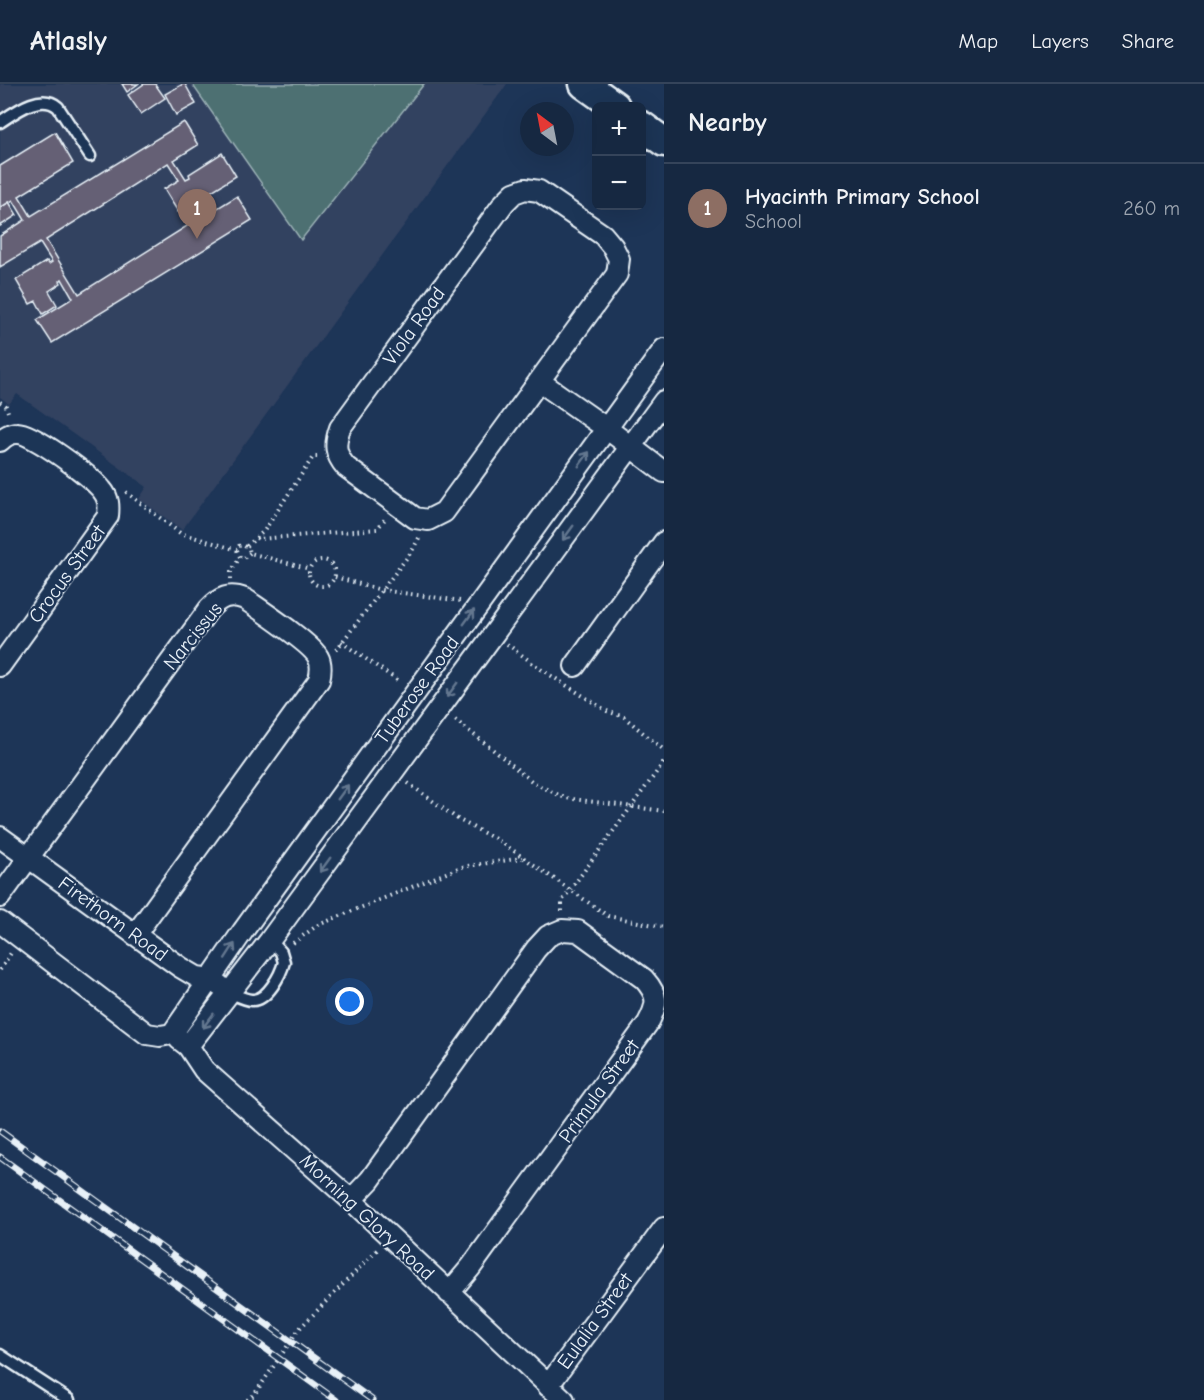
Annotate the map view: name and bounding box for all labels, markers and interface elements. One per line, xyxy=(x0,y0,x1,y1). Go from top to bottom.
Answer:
text: Atlasly xyxy=(30,25,107,57)
text: Map xyxy=(959,29,998,53)
text: Layers xyxy=(1031,29,1089,53)
text: Share xyxy=(1122,29,1174,53)
north arrow xyxy=(520,102,574,156)
map controls xyxy=(592,102,646,210)
button: + xyxy=(592,102,646,156)
text: Nearby xyxy=(688,108,767,138)
button: − xyxy=(592,156,646,210)
text: Hyacinth Primary School xyxy=(745,184,980,210)
pin: 1 xyxy=(178,190,216,239)
text: 1 xyxy=(704,197,711,220)
text: 260 m xyxy=(1123,197,1180,220)
text: School xyxy=(745,210,802,233)
street label: Viola Road xyxy=(378,283,450,369)
one-way arrow xyxy=(577,452,590,468)
street label: Crocus Street xyxy=(24,520,111,627)
one-way arrow xyxy=(561,524,574,540)
street label: Narcissus xyxy=(159,598,227,674)
one-way arrow xyxy=(463,610,476,626)
street label: Tuberose Road xyxy=(370,632,464,748)
one-way arrow xyxy=(446,682,459,698)
one-way arrow xyxy=(337,785,349,801)
one-way arrow xyxy=(319,856,331,872)
street label: Firethorn Road xyxy=(54,872,172,966)
one-way arrow xyxy=(224,943,236,960)
your location xyxy=(335,987,364,1016)
one-way arrow xyxy=(201,1012,214,1028)
street label: Primula Street xyxy=(554,1034,645,1147)
street label: Morning Glory Road xyxy=(295,1149,439,1285)
street label: Eulalia Street xyxy=(552,1268,638,1373)

